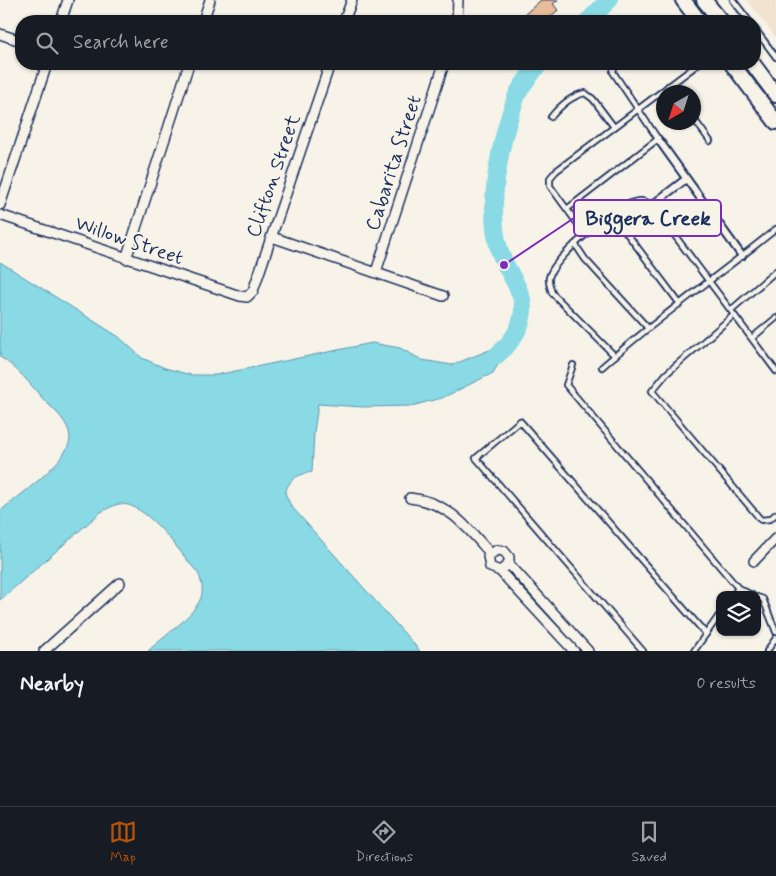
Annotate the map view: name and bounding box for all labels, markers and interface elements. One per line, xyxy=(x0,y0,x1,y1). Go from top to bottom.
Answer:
search box xyxy=(15,15,761,70)
icon: search xyxy=(33,29,61,57)
text: Search here xyxy=(73,30,169,55)
north arrow xyxy=(656,85,701,130)
street label: Cabarita Street xyxy=(359,92,429,234)
street label: Clifton Street xyxy=(240,111,308,241)
callout: Biggera Creek xyxy=(574,200,721,236)
text: Biggera Creek xyxy=(585,205,711,235)
street label: Willow Street xyxy=(71,210,187,272)
map controls xyxy=(716,591,761,636)
button: layers xyxy=(716,591,761,636)
text: Nearby xyxy=(20,670,84,698)
text: 0 results xyxy=(696,673,756,694)
tab: Map xyxy=(109,818,137,866)
tab: Directions xyxy=(356,818,413,866)
tab: Saved xyxy=(631,818,667,866)

